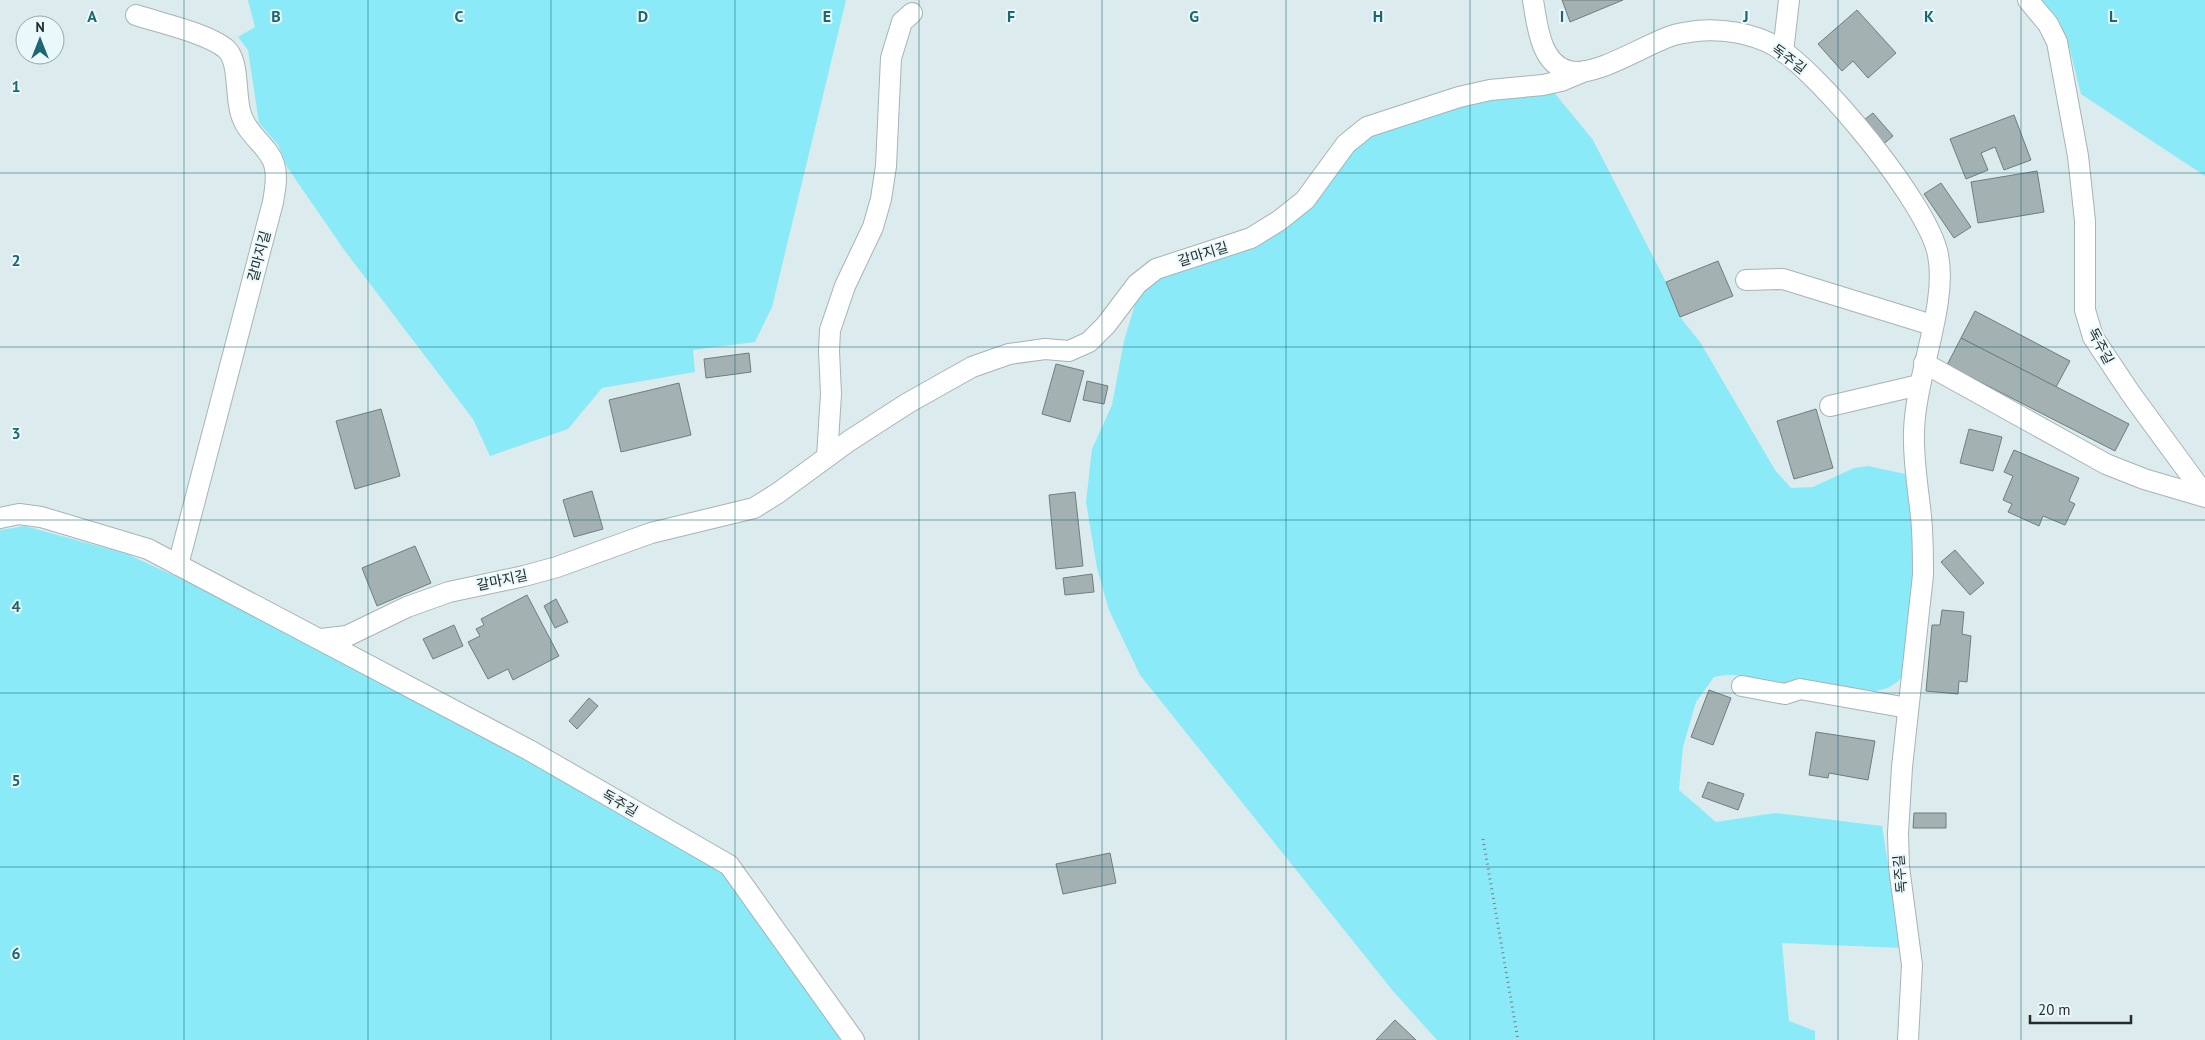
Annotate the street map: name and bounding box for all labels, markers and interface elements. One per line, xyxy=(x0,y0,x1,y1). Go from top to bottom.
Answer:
text: A xyxy=(87,6,97,26)
text: B xyxy=(271,6,281,26)
text: C xyxy=(455,6,464,26)
text: D xyxy=(638,6,648,26)
text: E xyxy=(823,6,831,26)
text: F xyxy=(1007,6,1015,26)
text: G xyxy=(1189,6,1199,26)
text: H xyxy=(1373,6,1383,26)
text: I xyxy=(1560,6,1564,26)
text: J xyxy=(1742,6,1749,26)
text: K xyxy=(1924,6,1934,26)
text: L xyxy=(2109,6,2118,26)
north arrow xyxy=(15,15,65,65)
text: N xyxy=(35,18,45,36)
street label: 독주길 xyxy=(1768,40,1810,78)
text: 1 xyxy=(11,76,21,96)
street label: 갈마지길 xyxy=(244,229,274,283)
street label: 갈마지길 xyxy=(1176,238,1230,270)
text: 2 xyxy=(11,250,21,270)
street label: 독주길 xyxy=(2084,325,2118,367)
text: 3 xyxy=(11,423,21,443)
street label: 갈마지길 xyxy=(475,566,529,594)
text: 4 xyxy=(11,596,21,616)
text: 5 xyxy=(11,770,21,790)
street label: 독주길 xyxy=(599,786,641,820)
street label: 독주길 xyxy=(1889,854,1911,894)
text: 6 xyxy=(11,943,21,963)
scale bar xyxy=(2030,992,2131,1024)
text: 20 m xyxy=(2038,1000,2071,1019)

